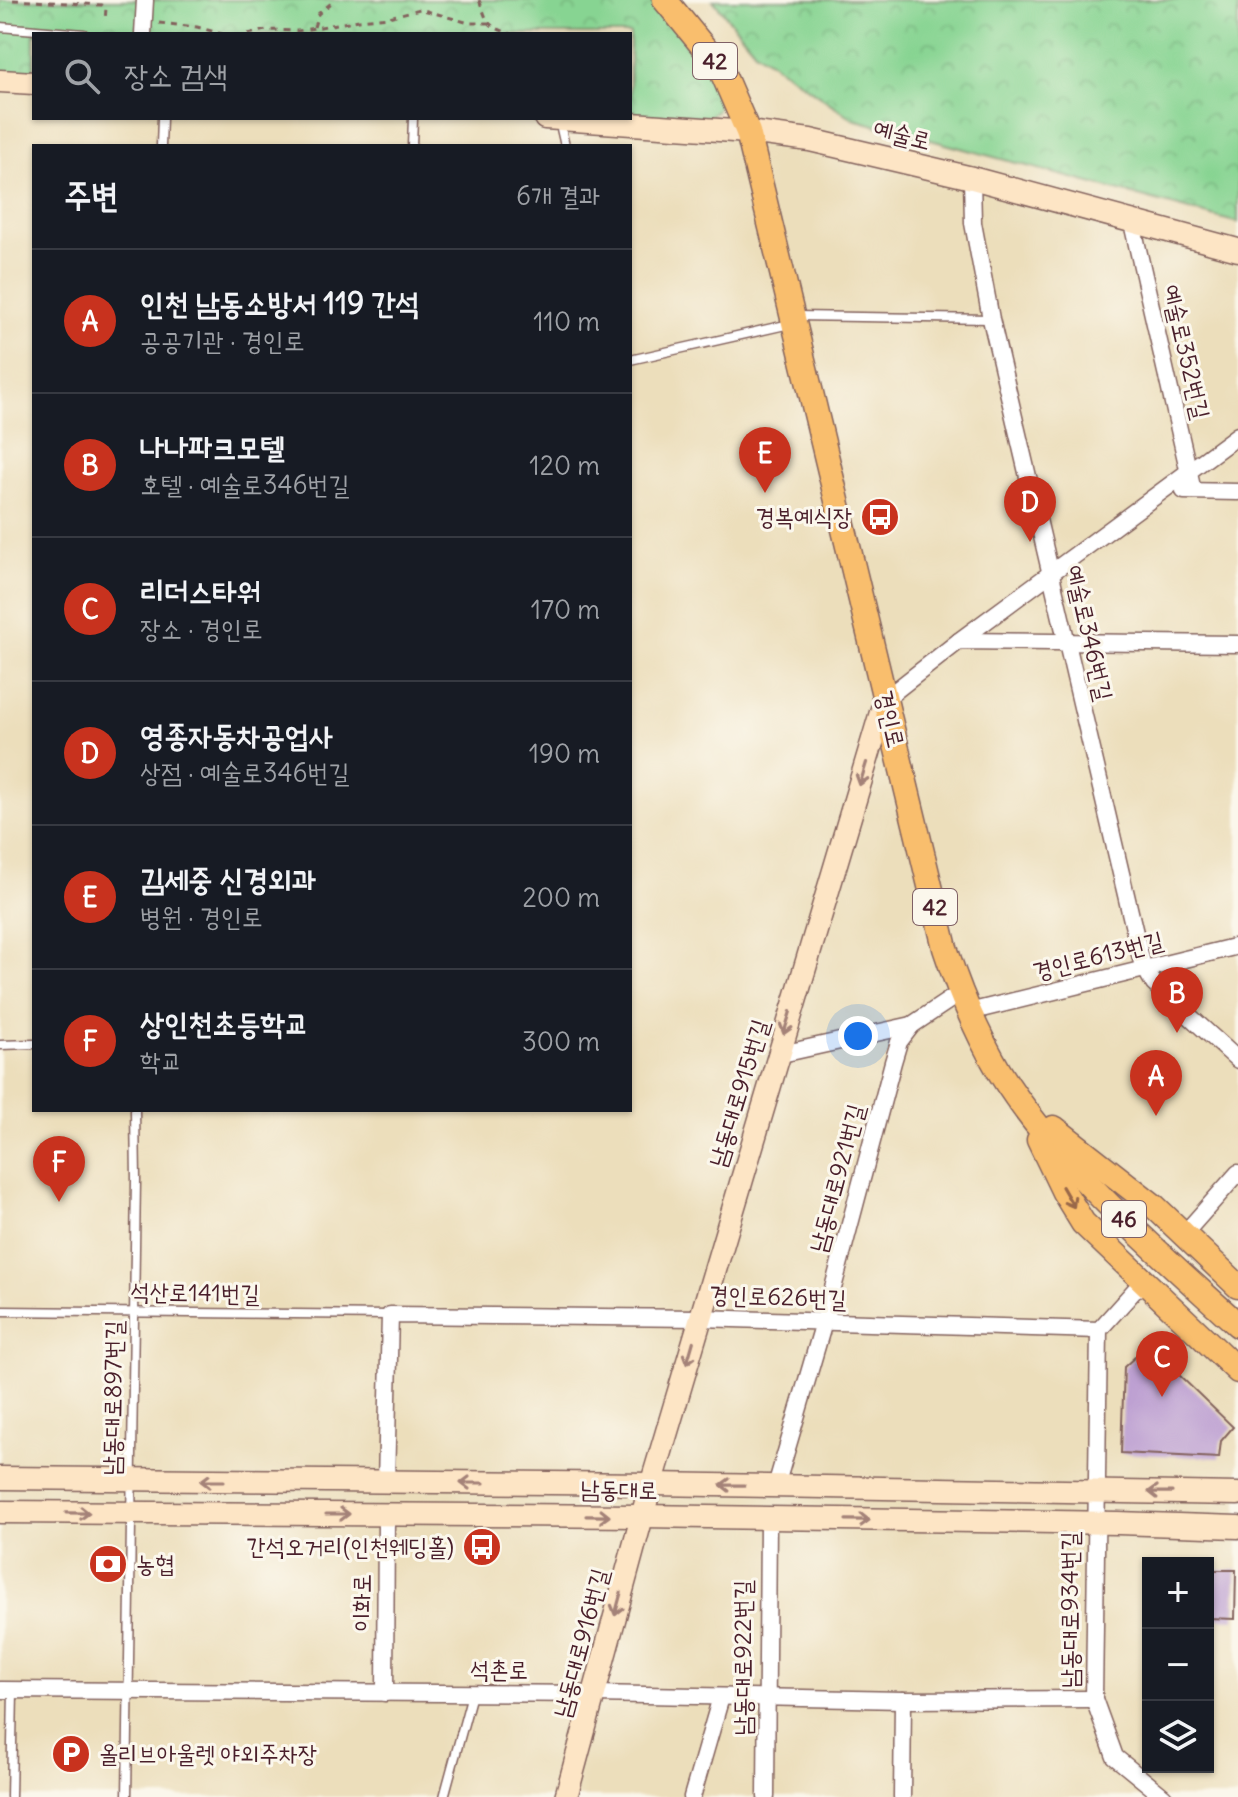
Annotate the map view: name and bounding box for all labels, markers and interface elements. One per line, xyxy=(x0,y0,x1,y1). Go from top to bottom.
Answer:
search box xyxy=(32,32,632,120)
road number: 42 xyxy=(693,43,737,79)
icon: search xyxy=(60,54,104,98)
text: 장소 검색 xyxy=(124,56,228,94)
street label: 예술로 xyxy=(871,112,934,156)
text: 주변 xyxy=(64,173,119,216)
text: 6개 결과 xyxy=(516,179,600,212)
street label: 예술로352번길 xyxy=(1157,282,1217,422)
text: 인천 남동소방서 119 간석 xyxy=(140,284,420,322)
text: A xyxy=(82,305,98,338)
text: 110 m xyxy=(533,305,600,338)
text: 공공기관 · 경인로 xyxy=(140,324,305,357)
pin: E xyxy=(739,427,791,493)
text: 나나파크모텔 xyxy=(140,428,285,466)
text: B xyxy=(81,449,99,482)
text: 120 m xyxy=(529,449,600,482)
text: 호텔 · 예술로346번길 xyxy=(140,468,349,501)
pin: D xyxy=(1004,476,1056,542)
bus stop icon: 경복예식장 xyxy=(859,496,901,538)
place label: 경복예식장 xyxy=(755,501,852,531)
street label: 예술로346번길 xyxy=(1060,562,1120,703)
text: 리더스타워 xyxy=(140,572,261,610)
text: C xyxy=(81,593,99,626)
text: 170 m xyxy=(531,593,600,626)
text: 장소 · 경인로 xyxy=(140,612,263,645)
street label: 경인로 xyxy=(870,687,912,750)
text: 영종자동차공업사 xyxy=(140,716,333,754)
text: D xyxy=(81,737,99,770)
text: 190 m xyxy=(529,737,600,770)
text: 상점 · 예술로346번길 xyxy=(140,756,349,789)
one-way arrow xyxy=(854,761,869,786)
text: 김세중 신경외과 xyxy=(140,860,316,898)
text: E xyxy=(82,881,98,914)
text: 200 m xyxy=(523,881,600,914)
road number: 42 xyxy=(913,889,957,925)
text: 병원 · 경인로 xyxy=(140,900,263,933)
street label: 경인로613번길 xyxy=(1029,924,1166,986)
pin: B xyxy=(1151,967,1203,1033)
text: 상인천초등학교 xyxy=(140,1004,309,1042)
one-way arrow xyxy=(779,1009,794,1035)
street label: 남동대로915번길 xyxy=(701,1015,775,1170)
your location xyxy=(838,1016,878,1056)
text: F xyxy=(83,1025,97,1058)
text: 300 m xyxy=(522,1025,600,1058)
text: 학교 xyxy=(140,1044,182,1077)
pin: A xyxy=(1130,1050,1182,1116)
street label: 남동대로921번길 xyxy=(802,1100,870,1255)
pin: F xyxy=(33,1136,85,1202)
one-way arrow xyxy=(1060,1185,1076,1208)
road number: 46 xyxy=(1102,1201,1146,1237)
street label: 석산로141번길 xyxy=(130,1276,260,1308)
street label: 경인로626번길 xyxy=(709,1279,847,1313)
street label: 남동대로897번길 xyxy=(96,1320,128,1476)
pin: C xyxy=(1136,1331,1188,1397)
one-way arrow xyxy=(682,1339,697,1365)
one-way arrow xyxy=(199,1473,226,1489)
street label: 남동대로 xyxy=(580,1473,658,1505)
one-way arrow xyxy=(459,1475,486,1491)
one-way arrow xyxy=(719,1477,746,1493)
one-way arrow xyxy=(1147,1485,1174,1500)
one-way arrow xyxy=(64,1505,91,1521)
one-way arrow xyxy=(324,1506,351,1522)
one-way arrow xyxy=(584,1508,611,1524)
one-way arrow xyxy=(844,1512,871,1528)
bus stop icon: 간석오거리(인천웨딩홀) xyxy=(461,1526,503,1568)
place label: 간석오거리(인천웨딩홀) xyxy=(246,1531,454,1561)
street label: 남동대로934번길 xyxy=(1054,1531,1084,1689)
bank icon: 농협 xyxy=(87,1543,129,1585)
place label: 농협 xyxy=(136,1548,175,1578)
map controls xyxy=(1142,1557,1214,1773)
button: + xyxy=(1142,1557,1214,1629)
street label: 남동대로916번길 xyxy=(546,1565,614,1721)
street label: 이화로 xyxy=(346,1574,376,1632)
street label: 남동대로922번길 xyxy=(727,1580,757,1736)
one-way arrow xyxy=(610,1591,625,1617)
button: − xyxy=(1142,1629,1214,1701)
street label: 석촌로 xyxy=(470,1654,528,1684)
button: layers xyxy=(1142,1701,1214,1773)
parking icon: 올리브아울렛 야외주차장 xyxy=(50,1733,92,1775)
place label: 올리브아울렛 야외주차장 xyxy=(99,1738,317,1768)

